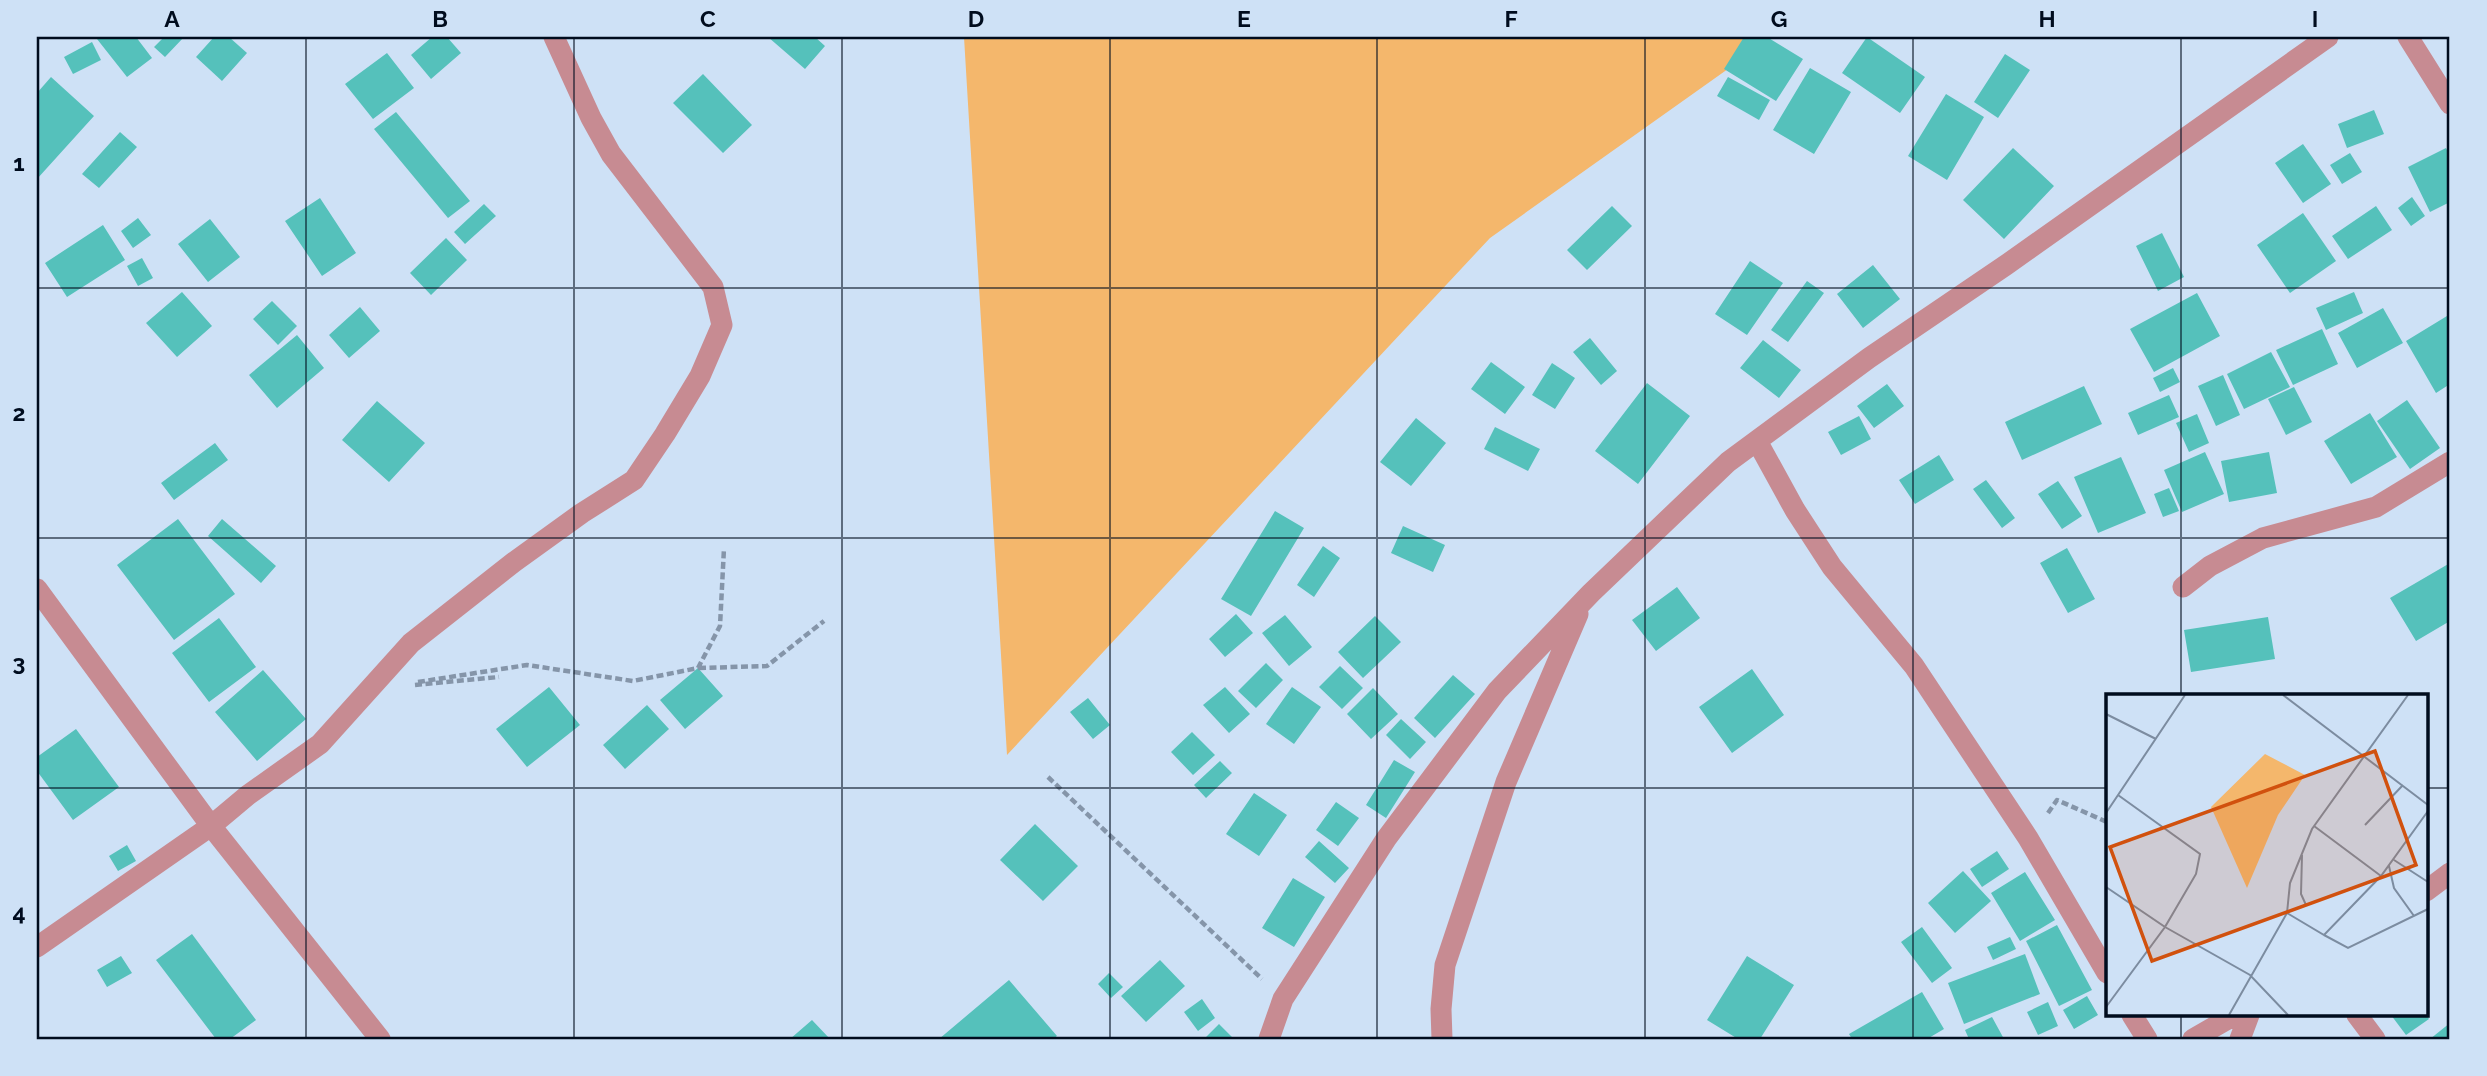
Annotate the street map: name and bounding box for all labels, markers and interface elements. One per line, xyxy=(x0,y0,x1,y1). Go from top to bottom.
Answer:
text: A xyxy=(164,5,180,32)
text: B xyxy=(432,5,448,32)
text: C xyxy=(700,5,716,32)
text: D xyxy=(968,5,984,32)
text: E xyxy=(1237,5,1251,32)
text: F xyxy=(1504,5,1518,32)
text: G xyxy=(1771,5,1787,32)
text: H xyxy=(2038,5,2056,32)
text: I xyxy=(2312,5,2318,32)
text: 1 xyxy=(13,149,25,176)
text: 2 xyxy=(13,399,25,426)
text: 3 xyxy=(13,649,25,676)
inset map xyxy=(2106,694,2428,1016)
text: 4 xyxy=(12,899,26,926)

